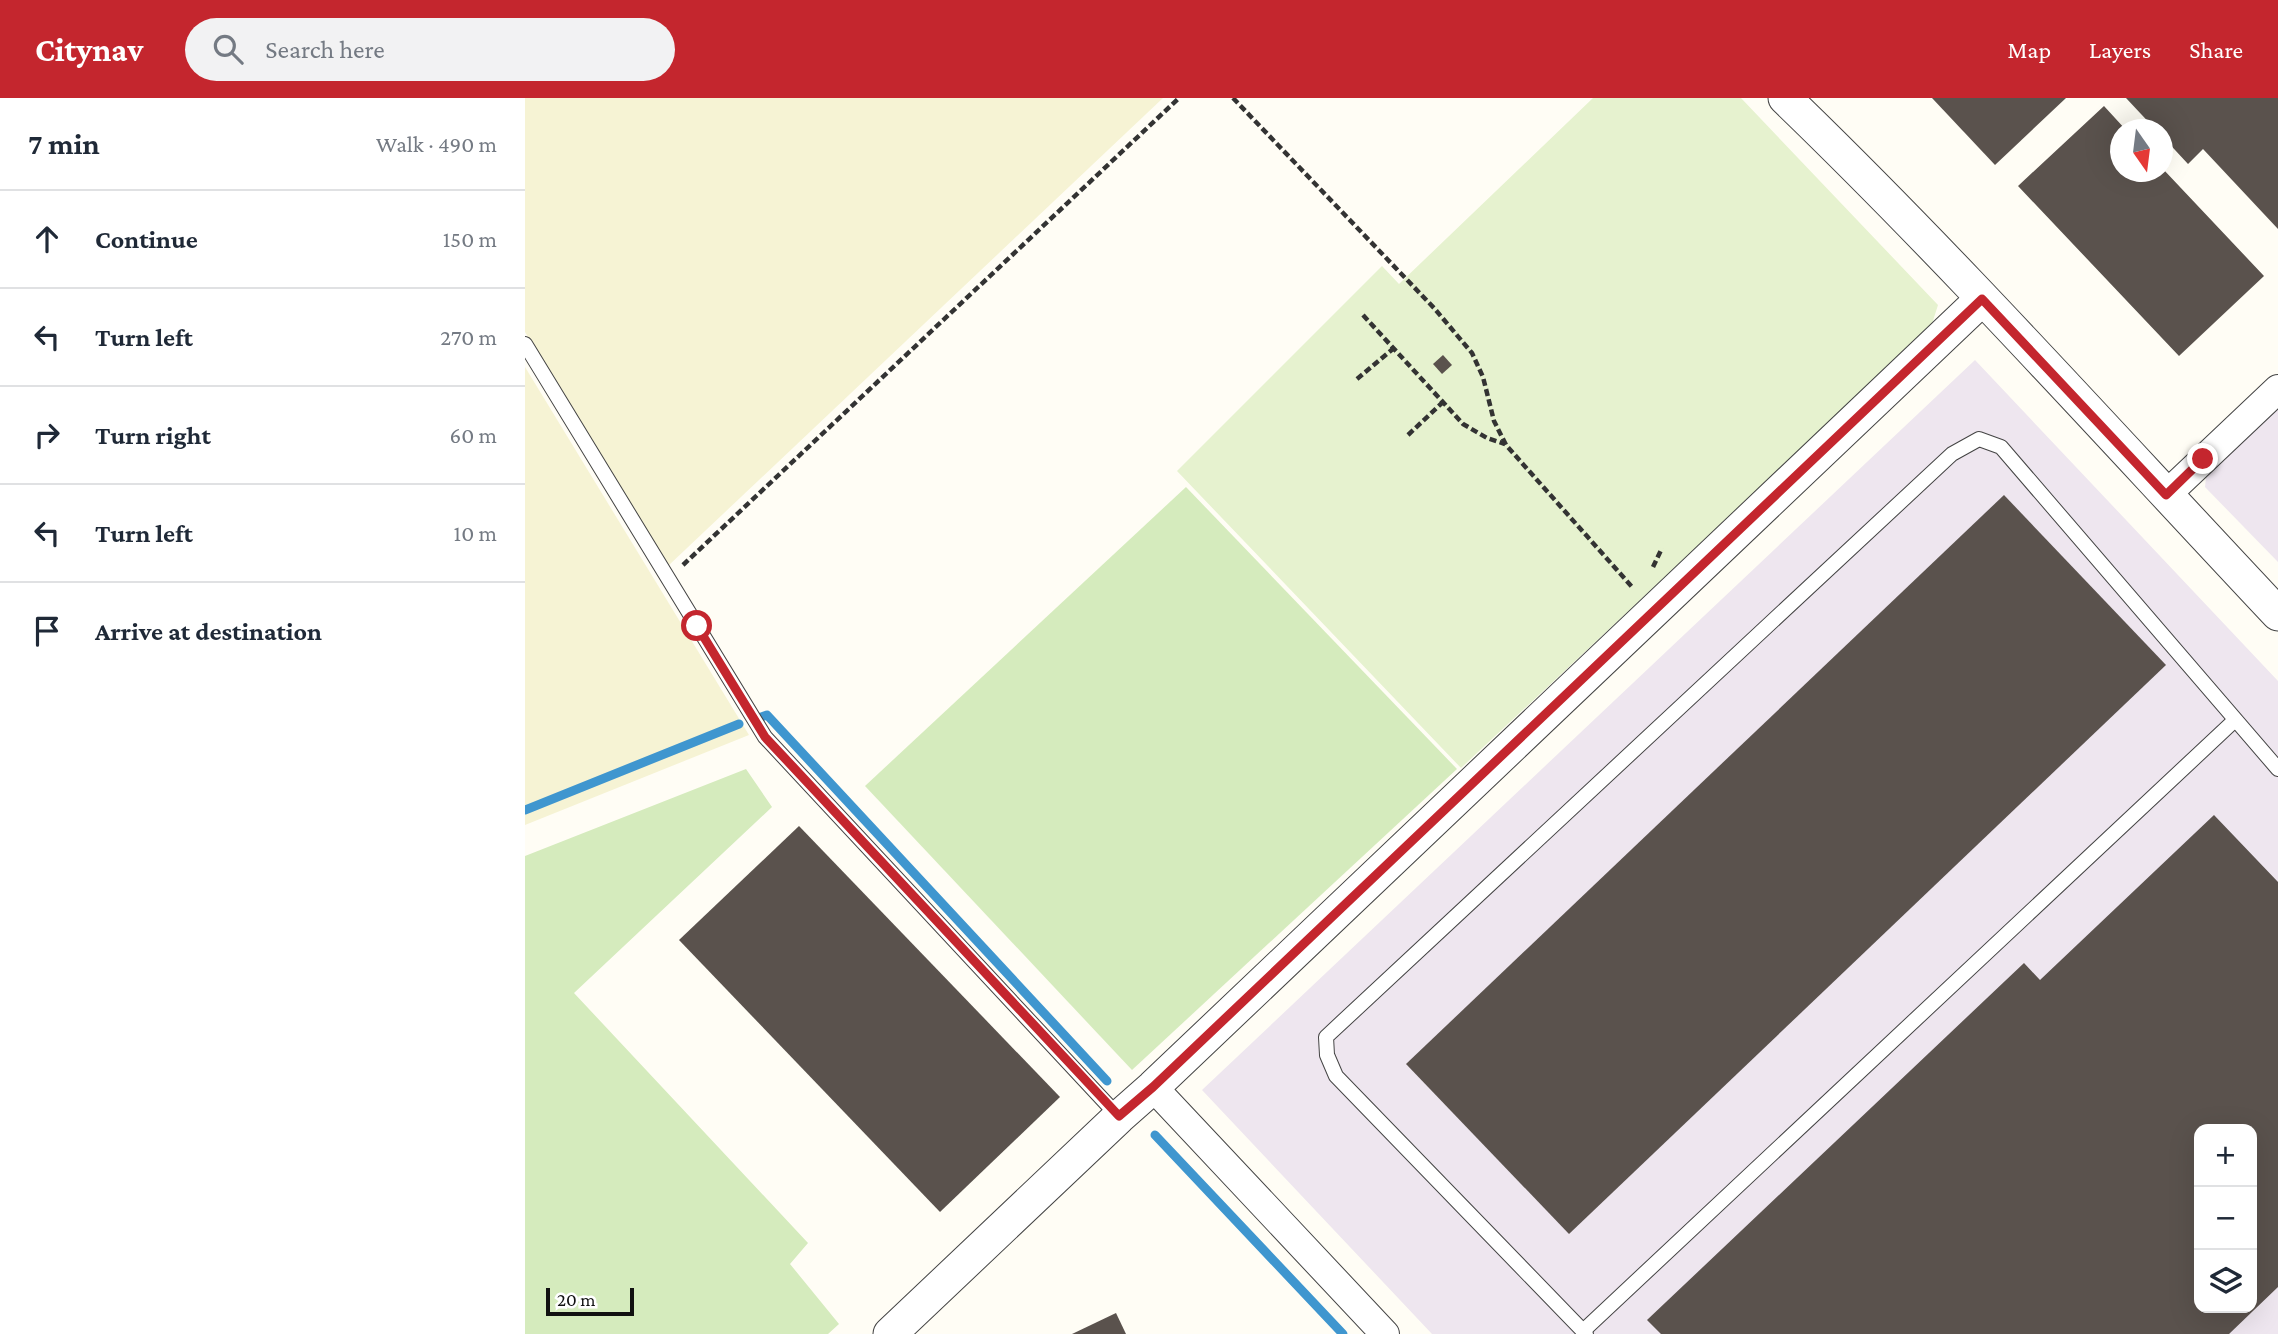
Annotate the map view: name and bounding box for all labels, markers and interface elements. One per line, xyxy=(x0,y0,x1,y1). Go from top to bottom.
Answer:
search box xyxy=(185,18,675,81)
icon: search xyxy=(209,30,247,68)
text: Citynav xyxy=(35,31,143,68)
text: Search here xyxy=(265,35,385,64)
text: Map xyxy=(2007,36,2051,63)
text: Layers xyxy=(2089,36,2151,63)
text: Share xyxy=(2189,36,2243,63)
north arrow xyxy=(2110,119,2173,182)
text: 7 min xyxy=(28,127,100,160)
text: Walk · 490 m xyxy=(376,131,497,157)
icon: ahead xyxy=(28,220,66,258)
text: Continue xyxy=(95,225,198,254)
text: 150 m xyxy=(443,226,497,252)
icon: left xyxy=(28,318,66,356)
text: Turn left xyxy=(95,323,193,352)
text: 270 m xyxy=(440,324,497,350)
icon: right xyxy=(28,416,66,454)
text: Turn right xyxy=(95,421,211,450)
text: 60 m xyxy=(450,422,497,448)
route end xyxy=(2187,443,2218,474)
icon: left xyxy=(28,514,66,552)
text: Turn left xyxy=(95,519,193,548)
text: 10 m xyxy=(454,520,497,546)
route start xyxy=(681,610,712,641)
icon: arrive xyxy=(28,612,66,650)
text: Arrive at destination xyxy=(95,617,322,646)
map controls xyxy=(2194,1124,2257,1313)
button: + xyxy=(2194,1124,2257,1187)
button: − xyxy=(2194,1187,2257,1250)
button: layers xyxy=(2194,1250,2257,1313)
scale bar xyxy=(546,1285,633,1317)
text: 20 m xyxy=(557,1289,596,1310)

